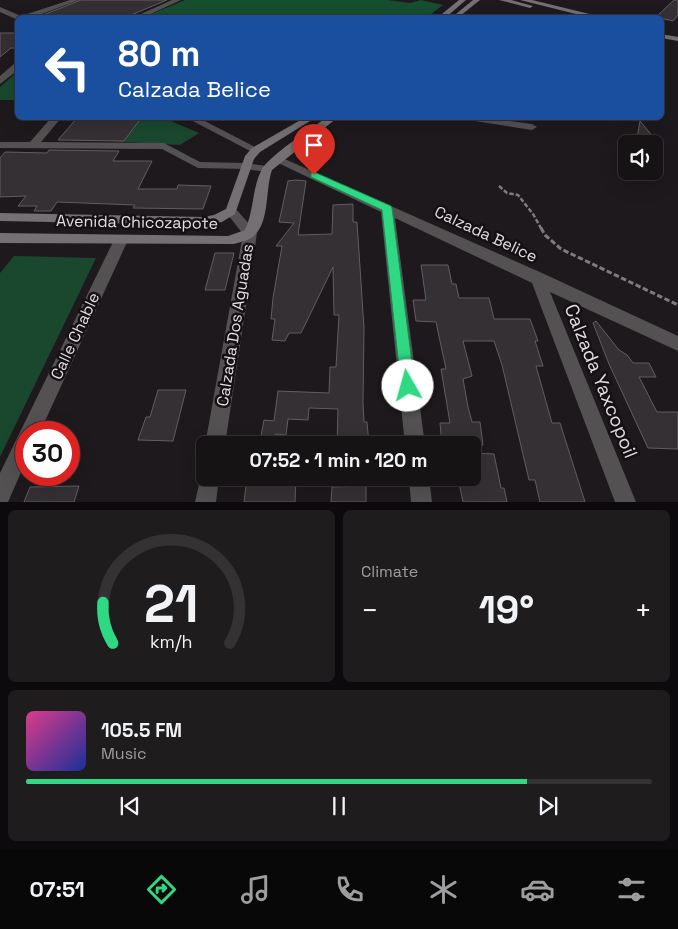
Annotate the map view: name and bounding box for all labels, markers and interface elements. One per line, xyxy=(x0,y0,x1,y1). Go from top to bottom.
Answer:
text: 80 m xyxy=(118,32,200,76)
icon: left xyxy=(35,35,100,100)
text: Calzada Belice xyxy=(118,75,271,103)
pin xyxy=(293,124,335,175)
icon: arrive xyxy=(300,131,328,159)
map controls xyxy=(618,135,663,180)
button: sound xyxy=(618,135,663,180)
street label: Calzada Belice xyxy=(431,201,541,267)
street label: Avenida Chicozapote xyxy=(56,210,218,234)
street label: Calzada Dos Aguadas xyxy=(212,242,258,408)
street label: Calle Chable xyxy=(46,289,104,383)
street label: Calzada Yaxcopoil xyxy=(559,300,643,462)
position arrow xyxy=(381,359,433,411)
speed limit sign: 30 xyxy=(15,421,80,486)
text: 07:52 · 1 min · 120 m xyxy=(250,448,427,473)
text: Climate xyxy=(361,561,418,582)
text: 21 xyxy=(144,571,199,637)
text: 19° xyxy=(479,586,534,634)
text: − xyxy=(361,592,378,628)
text: + xyxy=(635,592,652,628)
text: km/h xyxy=(150,630,193,653)
text: 105.5 FM xyxy=(101,718,182,743)
text: Music xyxy=(101,743,147,764)
icon: previous xyxy=(116,792,144,820)
icon: pause xyxy=(325,792,353,820)
icon: next xyxy=(534,792,562,820)
icon: directions xyxy=(144,872,179,907)
icon: music xyxy=(238,872,273,907)
icon: phone xyxy=(332,872,367,907)
icon: climate xyxy=(426,872,461,907)
icon: car xyxy=(520,872,555,907)
icon: filters xyxy=(614,872,649,907)
text: 07:51 xyxy=(29,875,85,903)

